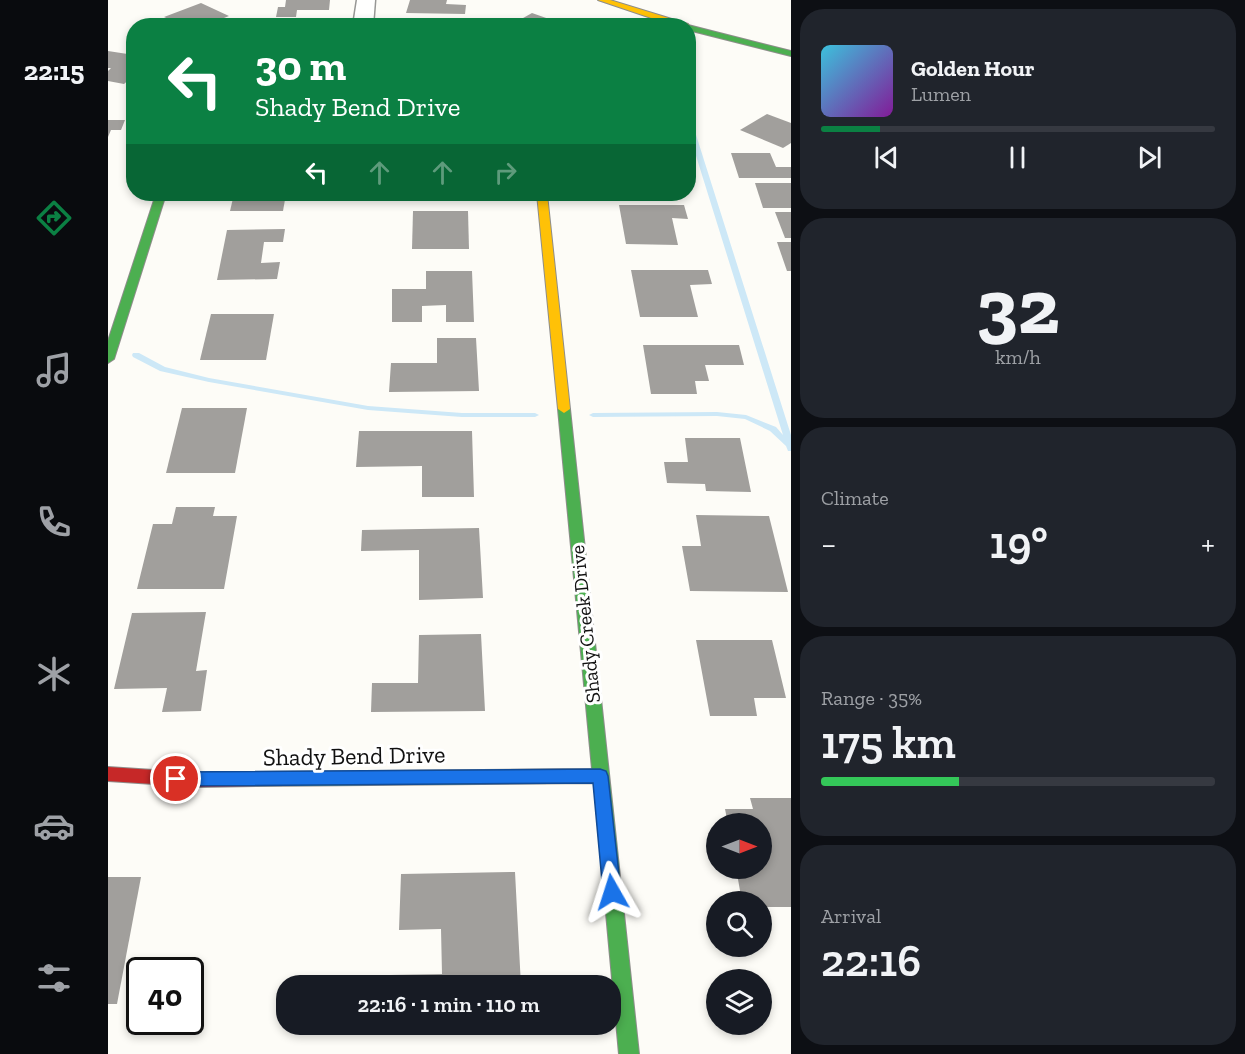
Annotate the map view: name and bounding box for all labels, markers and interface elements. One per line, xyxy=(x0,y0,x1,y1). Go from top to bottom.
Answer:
text: 30 m xyxy=(255,40,346,91)
icon: left xyxy=(156,42,234,120)
text: 22:15 xyxy=(24,55,84,87)
text: Golden Hour xyxy=(911,55,1035,82)
text: Lumen xyxy=(911,82,971,106)
text: Shady Bend Drive xyxy=(255,91,460,123)
icon: previous xyxy=(870,141,903,174)
icon: pause xyxy=(1001,141,1034,174)
icon: next xyxy=(1133,141,1166,174)
icon: left xyxy=(300,156,333,189)
icon: ahead xyxy=(363,156,396,189)
icon: ahead xyxy=(426,156,459,189)
icon: right xyxy=(489,156,522,189)
icon: directions xyxy=(33,197,75,239)
text: 32 xyxy=(976,259,1060,353)
text: km/h xyxy=(995,345,1041,369)
icon: music xyxy=(33,349,75,391)
text: Climate xyxy=(821,486,889,510)
icon: phone xyxy=(33,501,75,543)
text: 19° xyxy=(990,516,1048,570)
text: − xyxy=(821,524,836,563)
text: + xyxy=(1201,524,1215,563)
street label: Shady Creek Drive xyxy=(565,544,605,704)
icon: climate xyxy=(33,653,75,695)
text: Range · 35% xyxy=(821,686,922,710)
text: 175 km xyxy=(821,716,956,770)
street label: Shady Bend Drive xyxy=(262,739,446,772)
pin xyxy=(150,753,201,804)
icon: arrive xyxy=(159,762,192,795)
icon: car xyxy=(33,805,75,847)
north arrow xyxy=(706,813,772,879)
map controls xyxy=(706,813,772,1035)
position arrow xyxy=(580,860,644,924)
button: search xyxy=(706,891,772,957)
text: Arrival xyxy=(821,904,881,928)
text: 22:16 xyxy=(821,934,921,988)
icon: filters xyxy=(33,957,75,999)
speed limit sign: 40 xyxy=(126,957,204,1035)
button: layers xyxy=(706,969,772,1035)
text: 22:16 · 1 min · 110 m xyxy=(357,991,540,1018)

